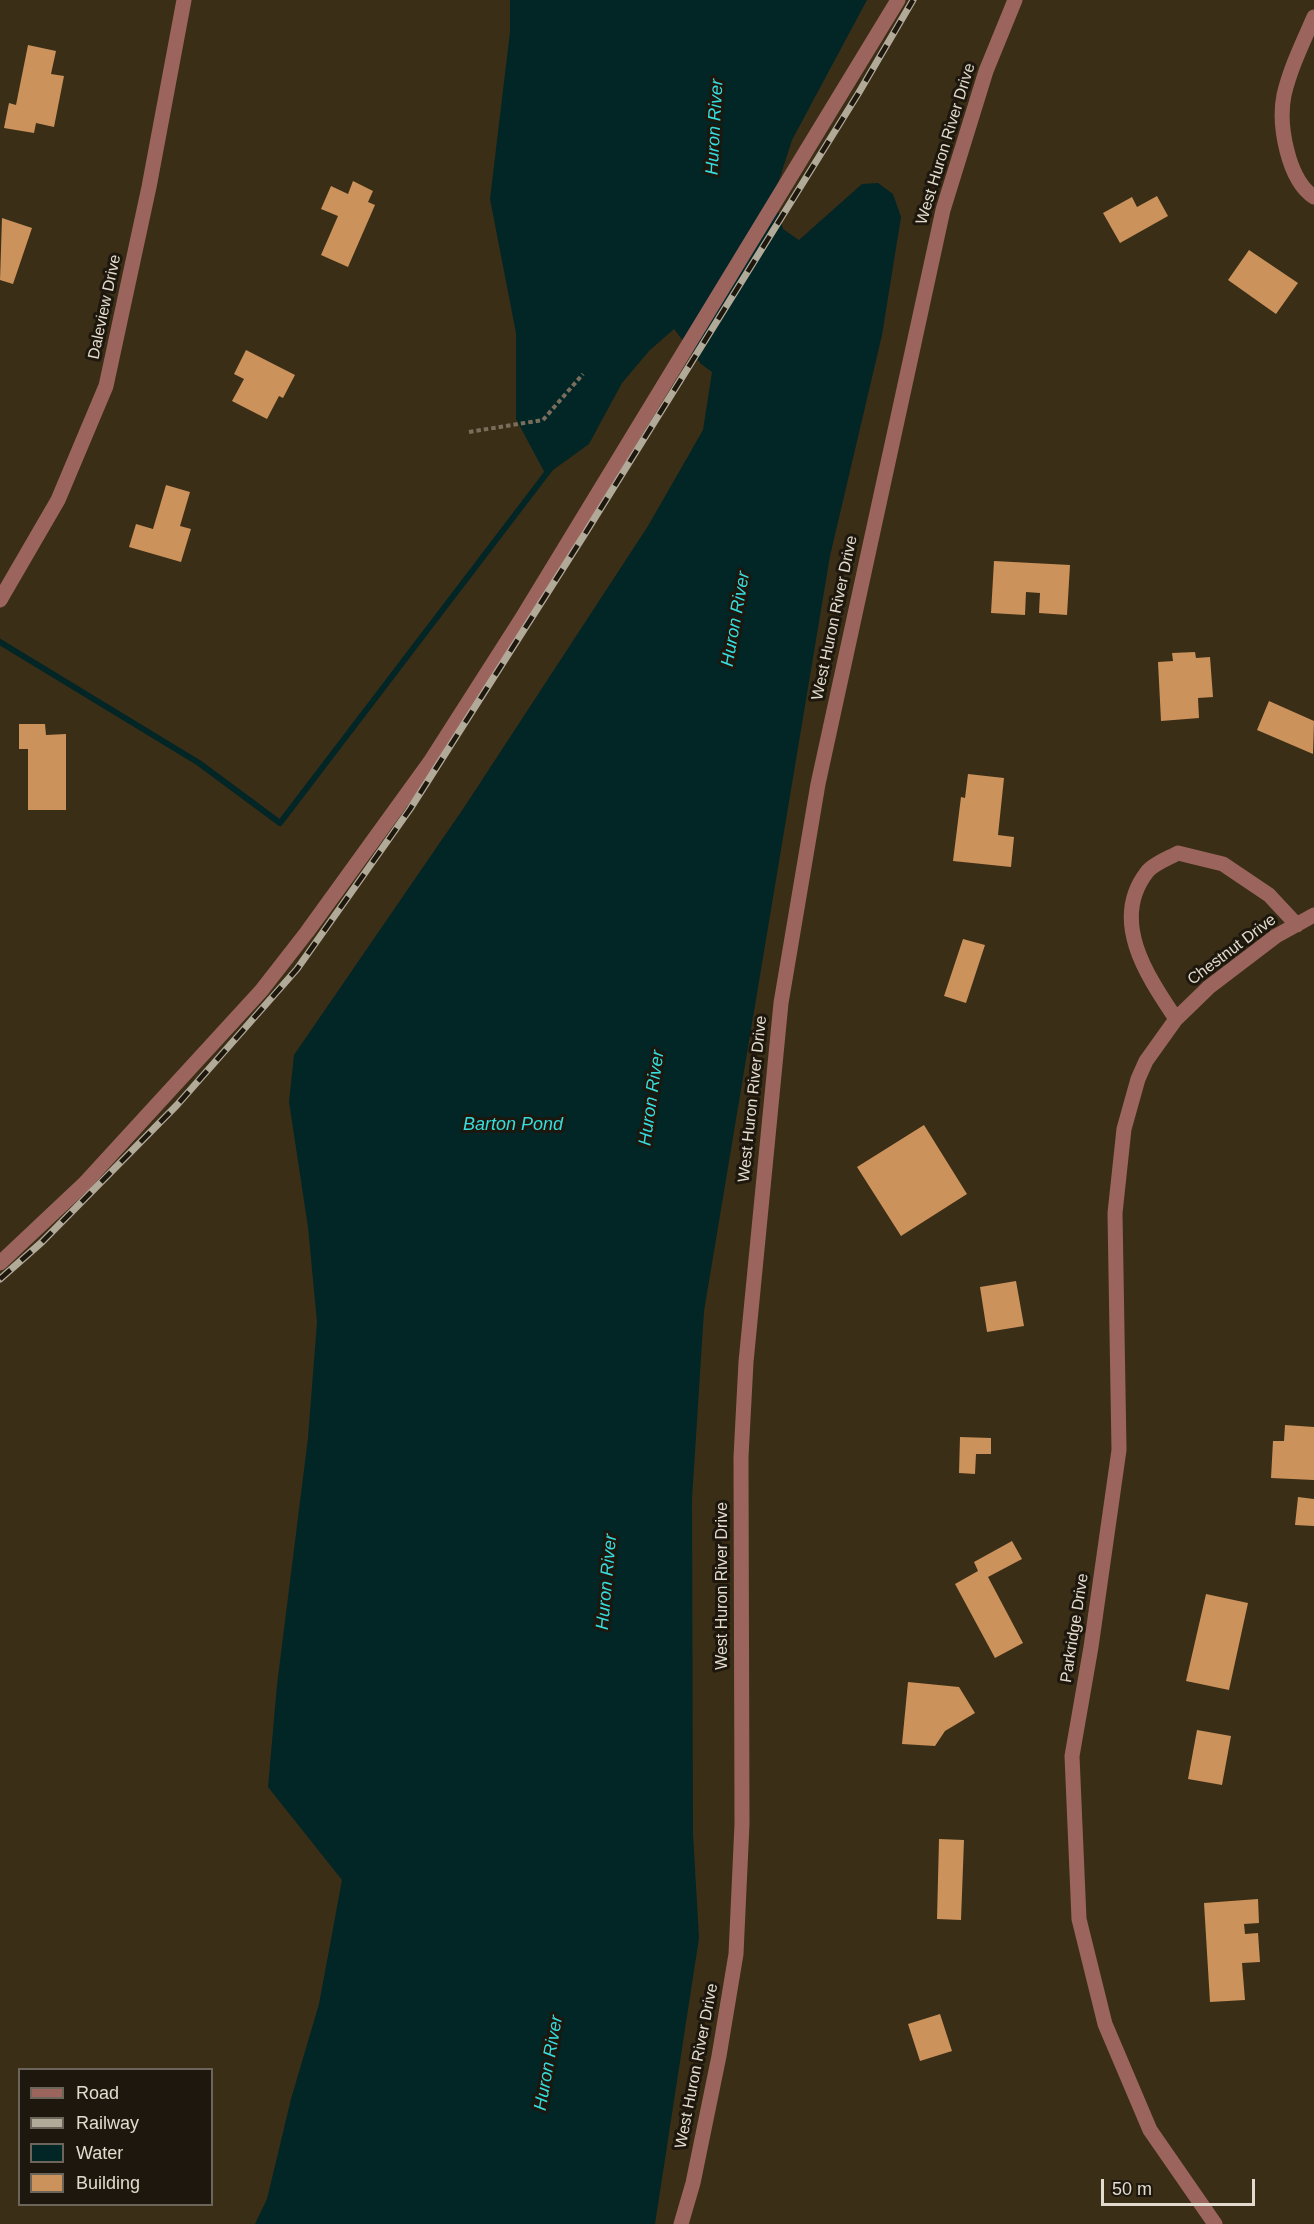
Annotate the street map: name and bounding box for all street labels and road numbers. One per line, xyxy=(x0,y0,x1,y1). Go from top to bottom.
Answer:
street label: West Huron River Drive xyxy=(912,61,980,227)
street label: Daleview Drive xyxy=(85,253,125,361)
street label: West Huron River Drive xyxy=(808,534,862,702)
street label: Chestnut Drive xyxy=(1184,910,1280,990)
street label: West Huron River Drive xyxy=(735,1015,771,1183)
street label: West Huron River Drive xyxy=(713,1502,733,1670)
street label: Parkridge Drive xyxy=(1057,1572,1093,1684)
street label: West Huron River Drive xyxy=(672,1982,722,2150)

